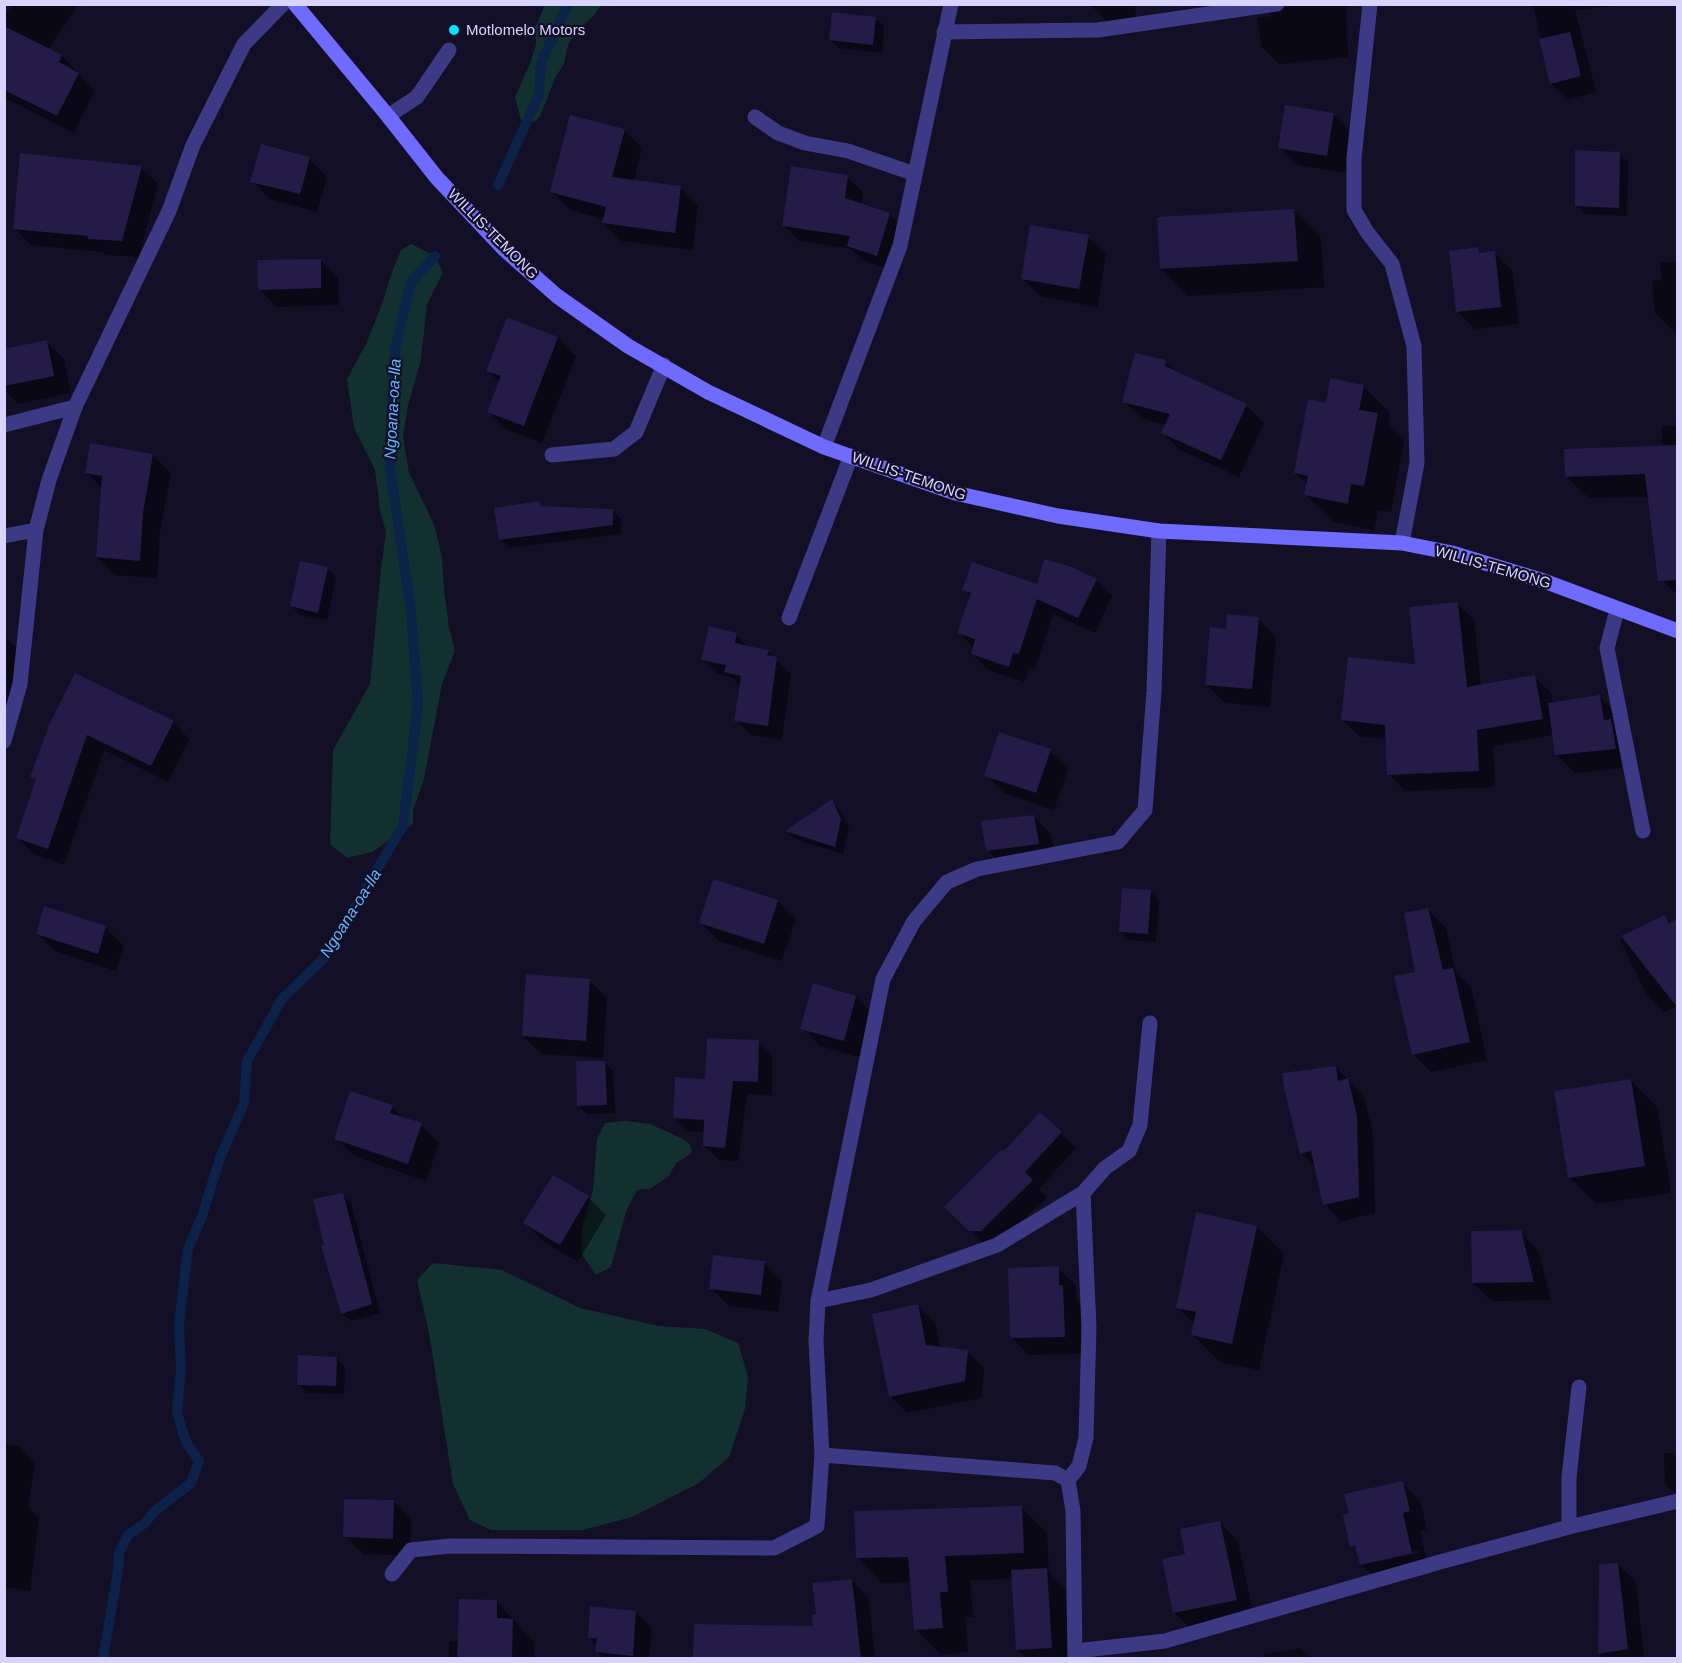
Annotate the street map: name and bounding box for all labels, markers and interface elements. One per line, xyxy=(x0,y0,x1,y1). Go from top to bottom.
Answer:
place label: Motlomelo Motors xyxy=(466,21,585,38)
marker: Motlomelo Motors xyxy=(447,23,461,37)
street label: WILLIS-TEMONG xyxy=(445,185,542,282)
water label: Ngoana-oa-lla xyxy=(381,358,404,460)
street label: WILLIS-TEMONG xyxy=(850,448,969,503)
street label: WILLIS-TEMONG xyxy=(1433,542,1553,591)
water label: Ngoana-oa-lla xyxy=(317,866,384,960)

